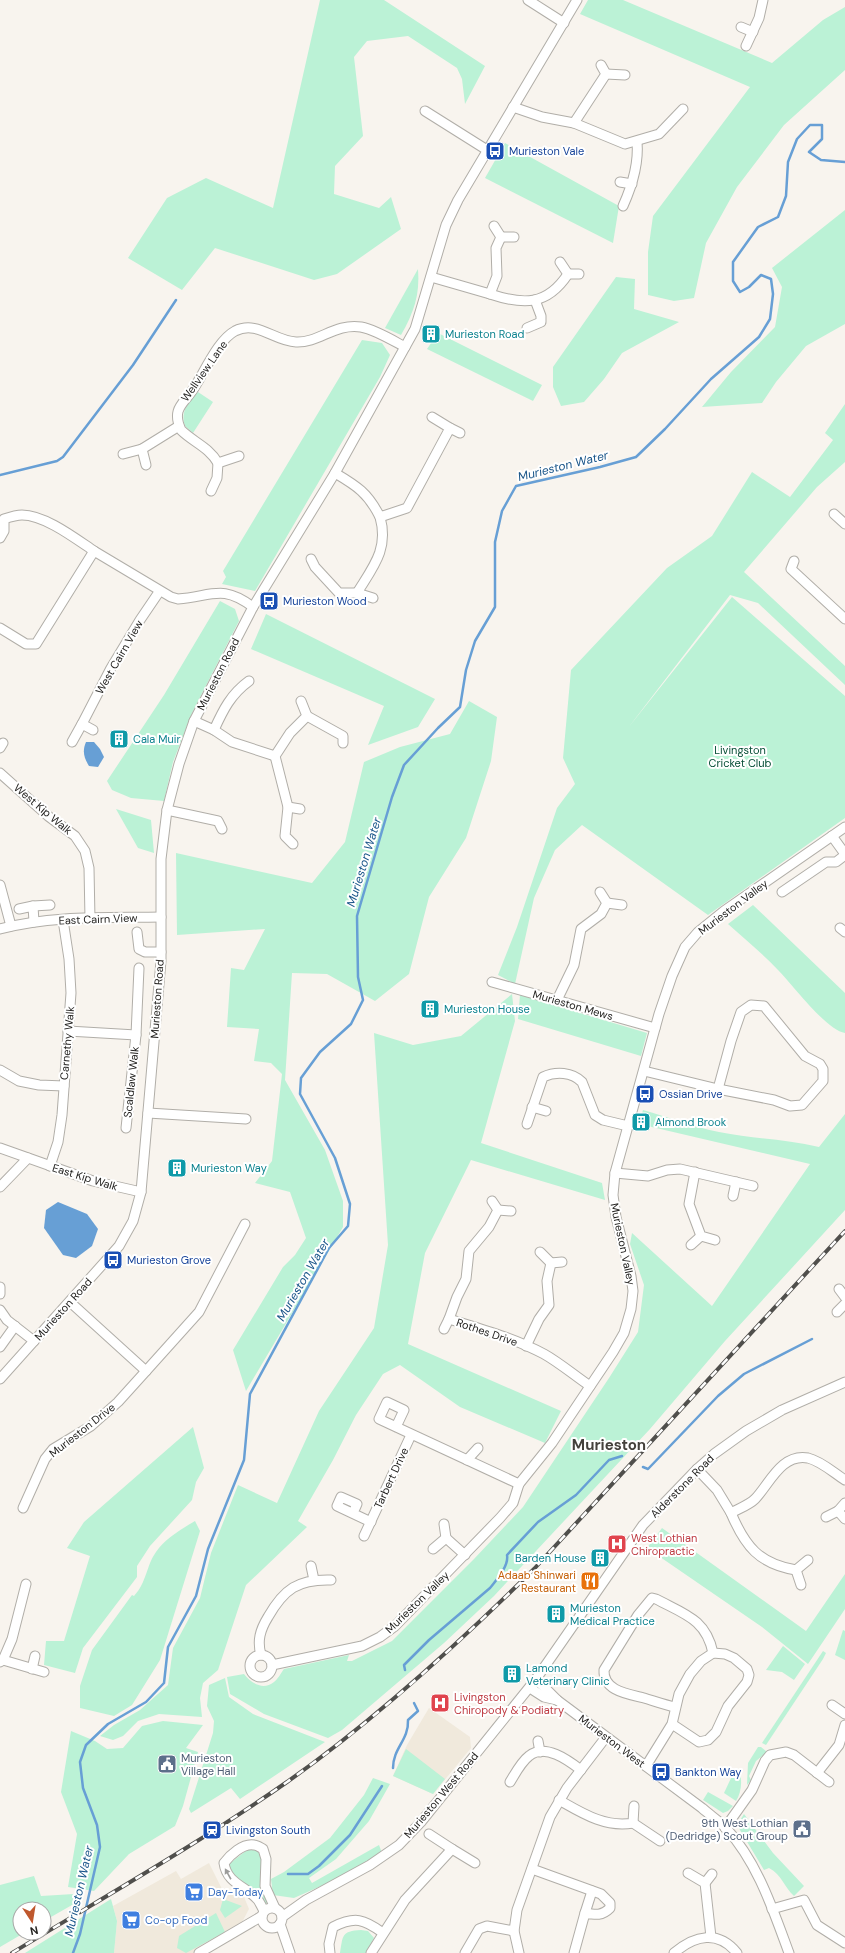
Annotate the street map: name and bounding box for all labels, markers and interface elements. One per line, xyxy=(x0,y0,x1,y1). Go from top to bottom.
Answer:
bus stop icon: Murieston Vale xyxy=(484,140,506,162)
place label: Murieston Vale xyxy=(509,144,584,158)
building icon: Murieston Road xyxy=(420,323,442,345)
place label: Murieston Road xyxy=(445,327,524,341)
street label: Wellview Lane xyxy=(178,338,230,404)
water label: Murieston Water xyxy=(516,447,610,485)
bus stop icon: Murieston Wood xyxy=(258,590,280,612)
place label: Murieston Wood xyxy=(283,594,367,608)
street label: West Cairn View xyxy=(92,617,146,696)
street label: Murieston Road xyxy=(194,635,242,713)
building icon: Cala Muir xyxy=(108,728,130,750)
place label: Cala Muir xyxy=(133,732,181,746)
park label: Livingston Cricket Club xyxy=(709,743,772,770)
street label: West Kip Walk xyxy=(11,781,75,838)
water label: Murieston Water xyxy=(343,815,385,909)
street label: Murieston Valley xyxy=(695,876,771,938)
street label: East Cairn View xyxy=(58,911,138,927)
street label: Murieston Road xyxy=(147,959,167,1039)
street label: Murieston Mews xyxy=(531,987,615,1023)
building icon: Murieston House xyxy=(419,998,441,1020)
place label: Murieston House xyxy=(444,1002,530,1016)
street label: Carnethy Walk xyxy=(57,1005,77,1080)
street label: Scaldlaw Walk xyxy=(120,1045,142,1118)
bus stop icon: Ossian Drive xyxy=(634,1083,656,1105)
place label: Ossian Drive xyxy=(659,1087,722,1101)
building icon: Almond Brook xyxy=(630,1111,652,1133)
place label: Almond Brook xyxy=(655,1115,727,1129)
building icon: Murieston Way xyxy=(166,1157,188,1179)
street label: East Kip Walk xyxy=(51,1160,120,1194)
place label: Murieston Way xyxy=(191,1161,267,1175)
street label: Murieston Valley xyxy=(607,1202,639,1286)
water label: Murieston Water xyxy=(273,1235,333,1324)
bus stop icon: Murieston Grove xyxy=(102,1249,124,1271)
place label: Murieston Grove xyxy=(127,1253,211,1267)
street label: Murieston Road xyxy=(31,1275,95,1343)
street label: Rothes Drive xyxy=(455,1315,519,1349)
street label: Murieston Drive xyxy=(46,1400,118,1460)
district label: Murieston xyxy=(572,1435,646,1455)
street label: Tarbert Drive xyxy=(371,1445,411,1511)
street label: Alderstone Road xyxy=(647,1451,717,1521)
place label: West Lothian Chiropractic xyxy=(631,1531,697,1558)
hospital icon: West Lothian Chiropractic xyxy=(606,1533,628,1555)
building icon: Barden House xyxy=(589,1547,611,1569)
place label: Barden House xyxy=(515,1551,586,1565)
street label: Murieston Valley xyxy=(382,1568,452,1636)
place label: Adaab Shinwari Restaurant xyxy=(498,1568,576,1595)
restaurant icon: Adaab Shinwari Restaurant xyxy=(579,1570,601,1592)
place label: Murieston Medical Practice xyxy=(570,1601,655,1628)
building icon: Murieston Medical Practice xyxy=(545,1603,567,1625)
place label: Lamond Veterinary Clinic xyxy=(526,1661,609,1688)
building icon: Lamond Veterinary Clinic xyxy=(501,1663,523,1685)
place label: Livingston Chiropody & Podiatry xyxy=(454,1690,564,1717)
hospital icon: Livingston Chiropody & Podiatry xyxy=(429,1692,451,1714)
street label: Murieston West xyxy=(576,1711,648,1771)
street label: Murieston West Road xyxy=(401,1749,481,1841)
place label: Murieston Village Hall xyxy=(181,1751,235,1778)
public building icon: Murieston Village Hall xyxy=(156,1753,178,1775)
bus stop icon: Bankton Way xyxy=(650,1761,672,1783)
place label: Bankton Way xyxy=(675,1765,741,1779)
place label: 9th West Lothian (Dedridge) Scout Group xyxy=(666,1816,788,1843)
public building icon: 9th West Lothian (Dedridge) Scout Group xyxy=(791,1818,813,1840)
station icon: Livingston South xyxy=(201,1819,223,1841)
place label: Livingston South xyxy=(226,1823,310,1837)
water label: Murieston Water xyxy=(61,1844,97,1938)
one-way arrow xyxy=(225,1868,232,1880)
supermarket icon: Day-Today xyxy=(183,1881,205,1903)
place label: Day-Today xyxy=(208,1885,263,1899)
north arrow xyxy=(12,1901,52,1941)
supermarket icon: Co-op Food xyxy=(120,1909,142,1931)
place label: Co-op Food xyxy=(145,1913,207,1927)
text: N xyxy=(29,1923,39,1938)

